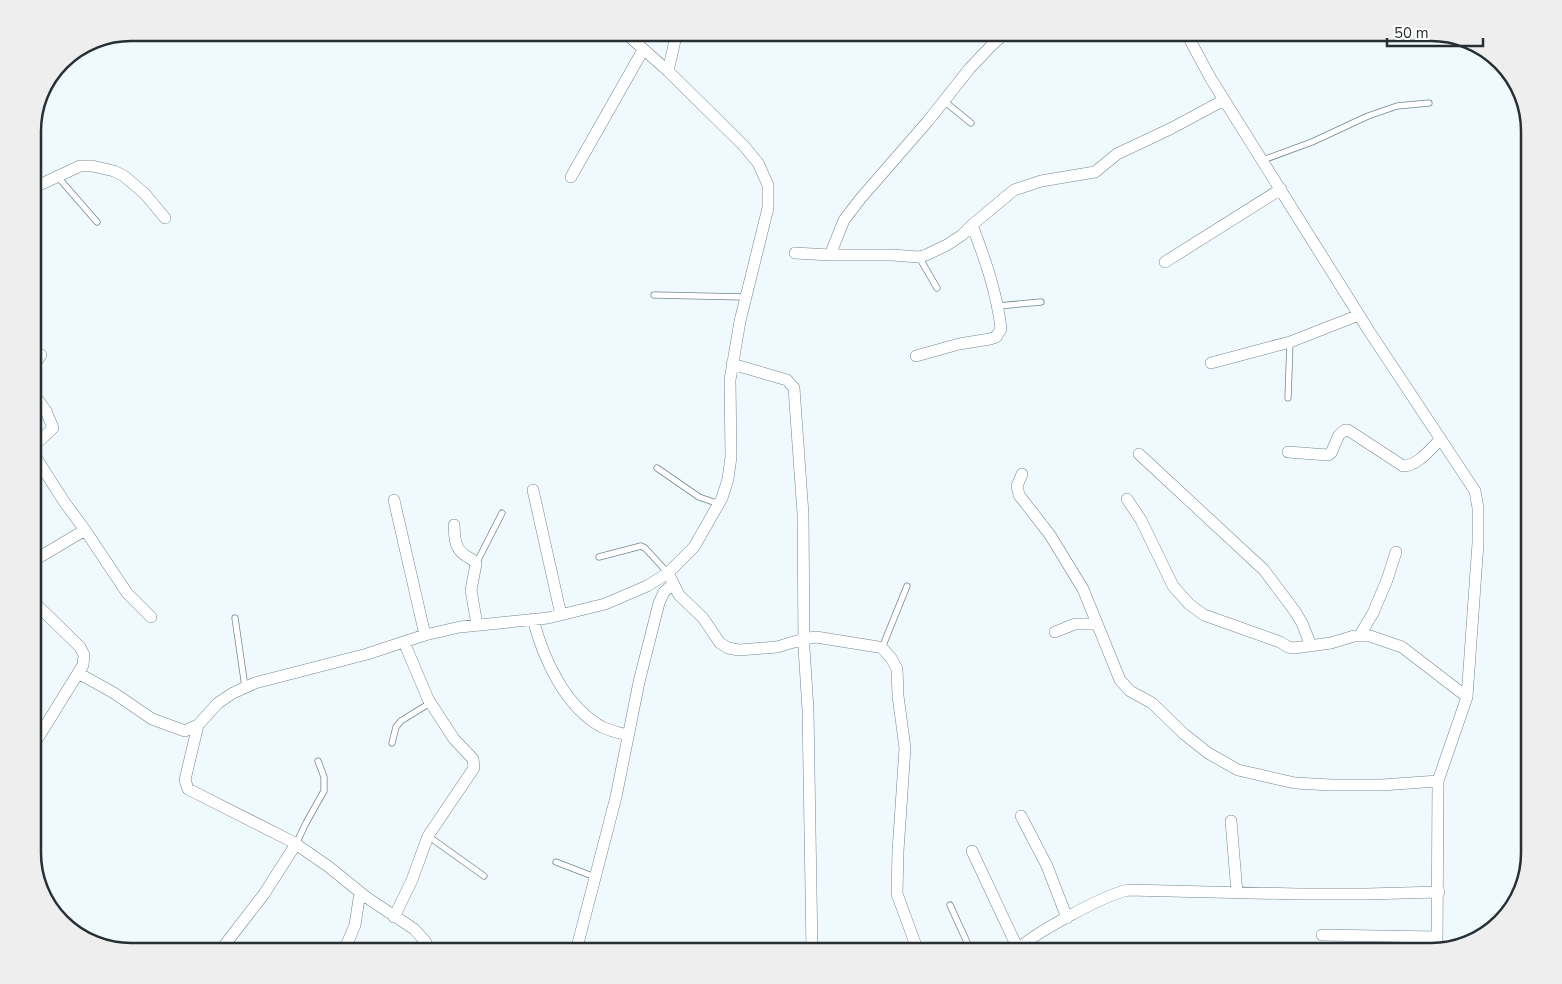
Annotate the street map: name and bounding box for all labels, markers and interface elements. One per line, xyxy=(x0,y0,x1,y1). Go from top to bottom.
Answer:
scale bar xyxy=(1387,15,1483,47)
text: 50 m xyxy=(1394,23,1429,43)

